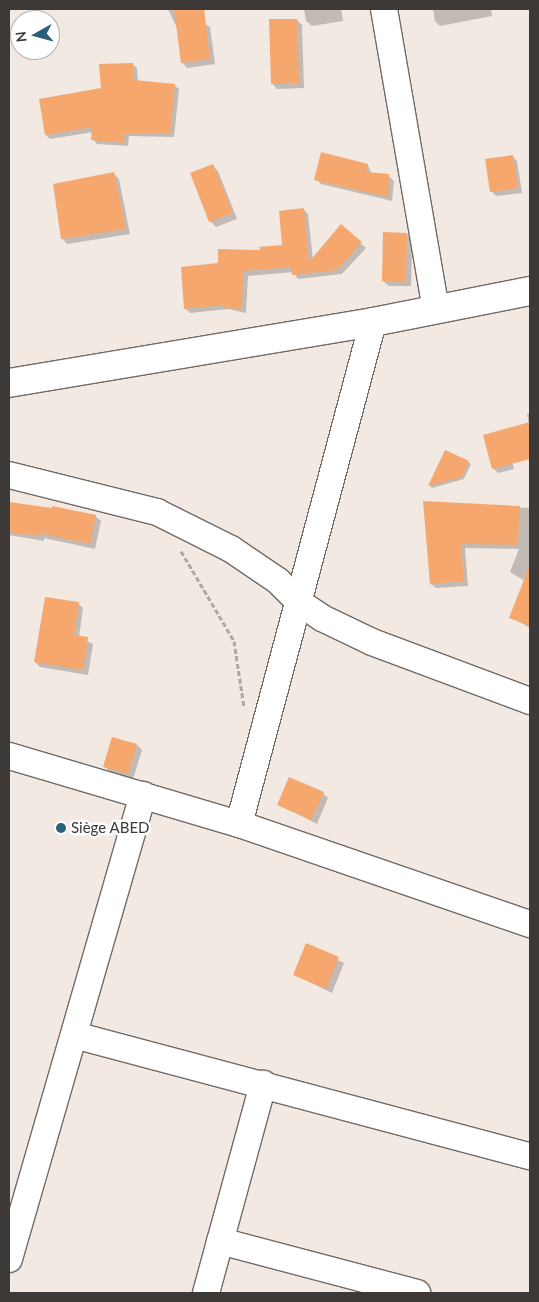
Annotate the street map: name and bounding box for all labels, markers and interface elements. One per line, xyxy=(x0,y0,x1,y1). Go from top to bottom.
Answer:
north arrow xyxy=(10,10,60,60)
text: N xyxy=(12,30,30,43)
place label: Siège ABED xyxy=(71,819,150,837)
marker: Siège ABED xyxy=(55,822,67,834)

